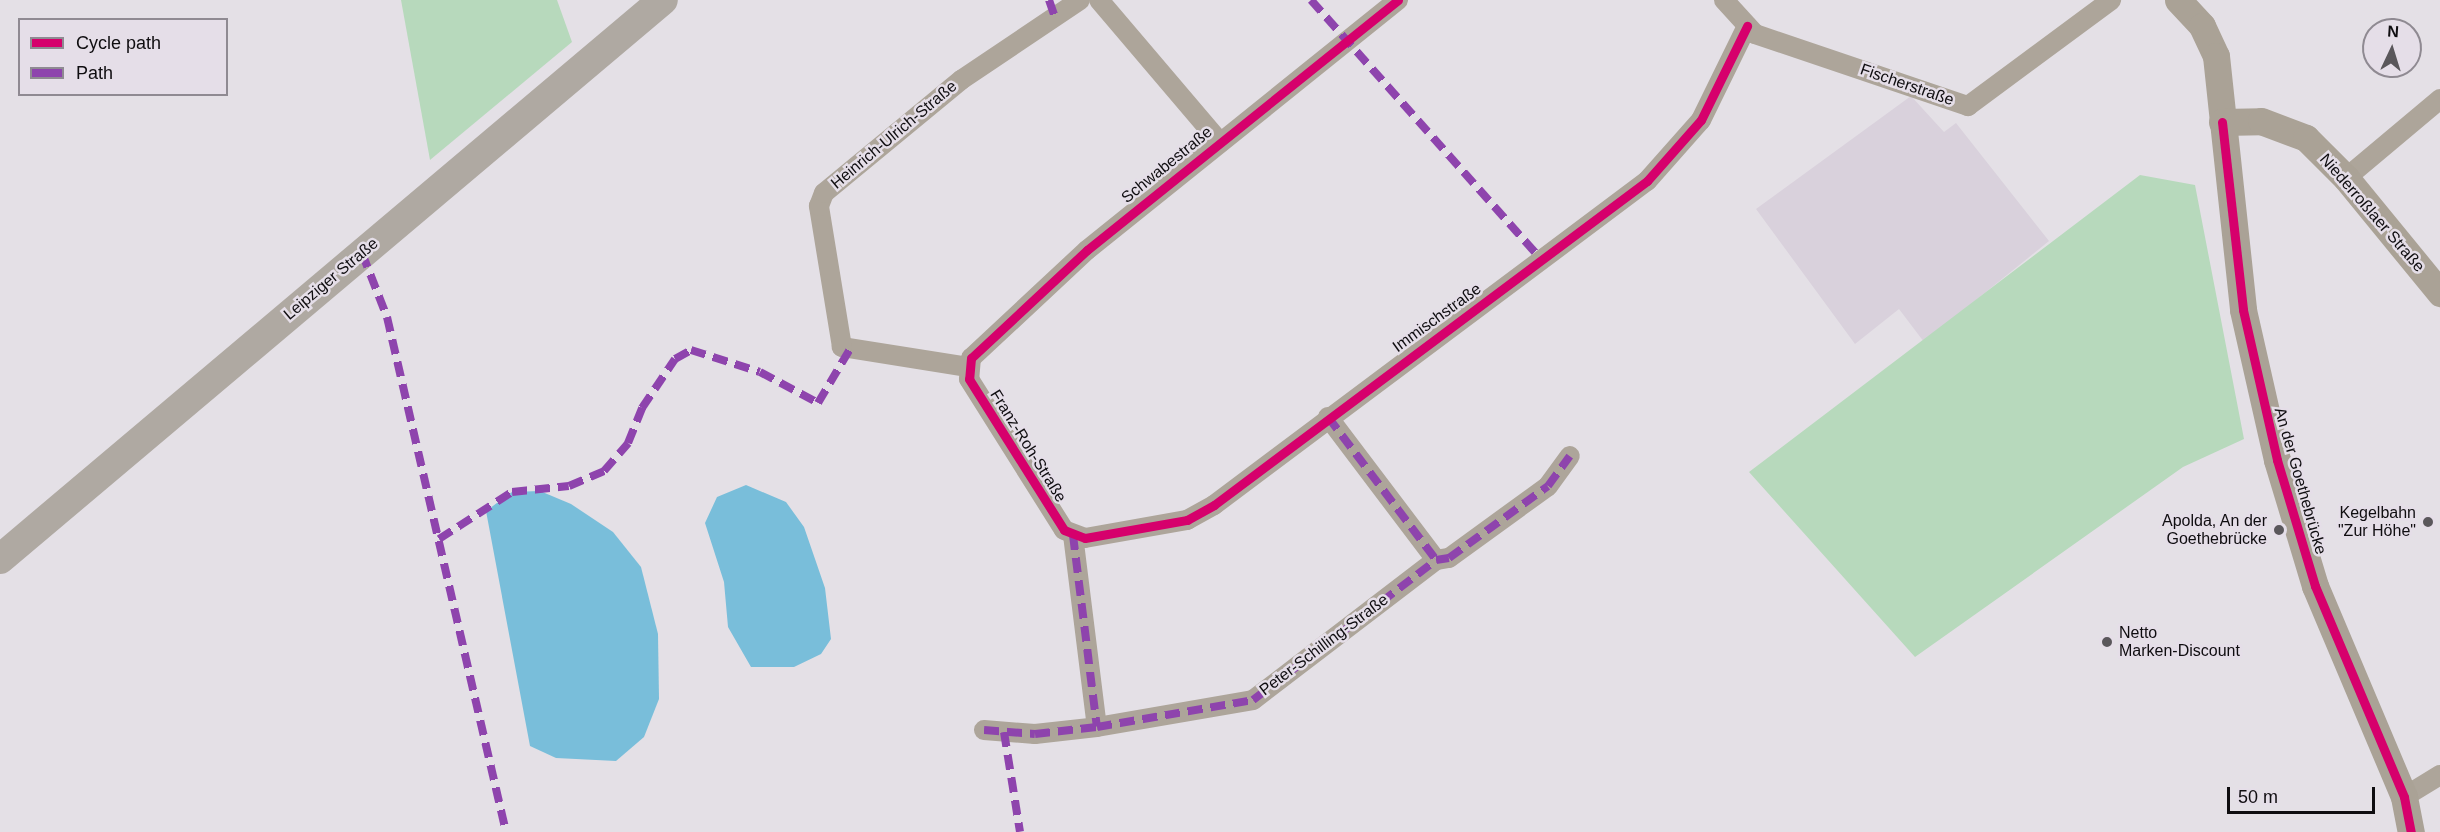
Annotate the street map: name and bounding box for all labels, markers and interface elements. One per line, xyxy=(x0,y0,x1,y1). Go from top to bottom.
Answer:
legend xyxy=(18,18,228,96)
north arrow xyxy=(2362,18,2422,78)
text: N xyxy=(2387,23,2400,40)
text: Cycle path xyxy=(76,33,161,53)
street label: Fischerstraße xyxy=(1858,60,1956,110)
text: Path xyxy=(76,63,113,83)
street label: Heinrich-Ulrich-Straße xyxy=(827,77,961,193)
street label: Schwabestraße xyxy=(1118,123,1216,207)
street label: Niederroßlaer Straße xyxy=(2315,150,2429,276)
street label: Leipziger Straße xyxy=(280,234,382,324)
street label: Immischstraße xyxy=(1389,279,1485,357)
street label: Franz-Roh-Straße xyxy=(986,386,1070,506)
street label: An der Goethebrücke xyxy=(2270,405,2330,557)
place label: Kegelbahn "Zur Höhe" xyxy=(2338,503,2416,541)
place label: Apolda, An der Goethebrücke xyxy=(2161,511,2267,549)
marker: Kegelbahn "Zur Höhe" xyxy=(2421,515,2435,529)
marker: Apolda, An der Goethebrücke xyxy=(2272,523,2286,537)
street label: Peter-Schilling-Straße xyxy=(1256,590,1392,700)
place label: Netto Marken-Discount xyxy=(2119,623,2240,661)
marker: Netto Marken-Discount xyxy=(2100,635,2114,649)
scale bar xyxy=(2230,775,2378,813)
text: 50 m xyxy=(2238,787,2278,807)

